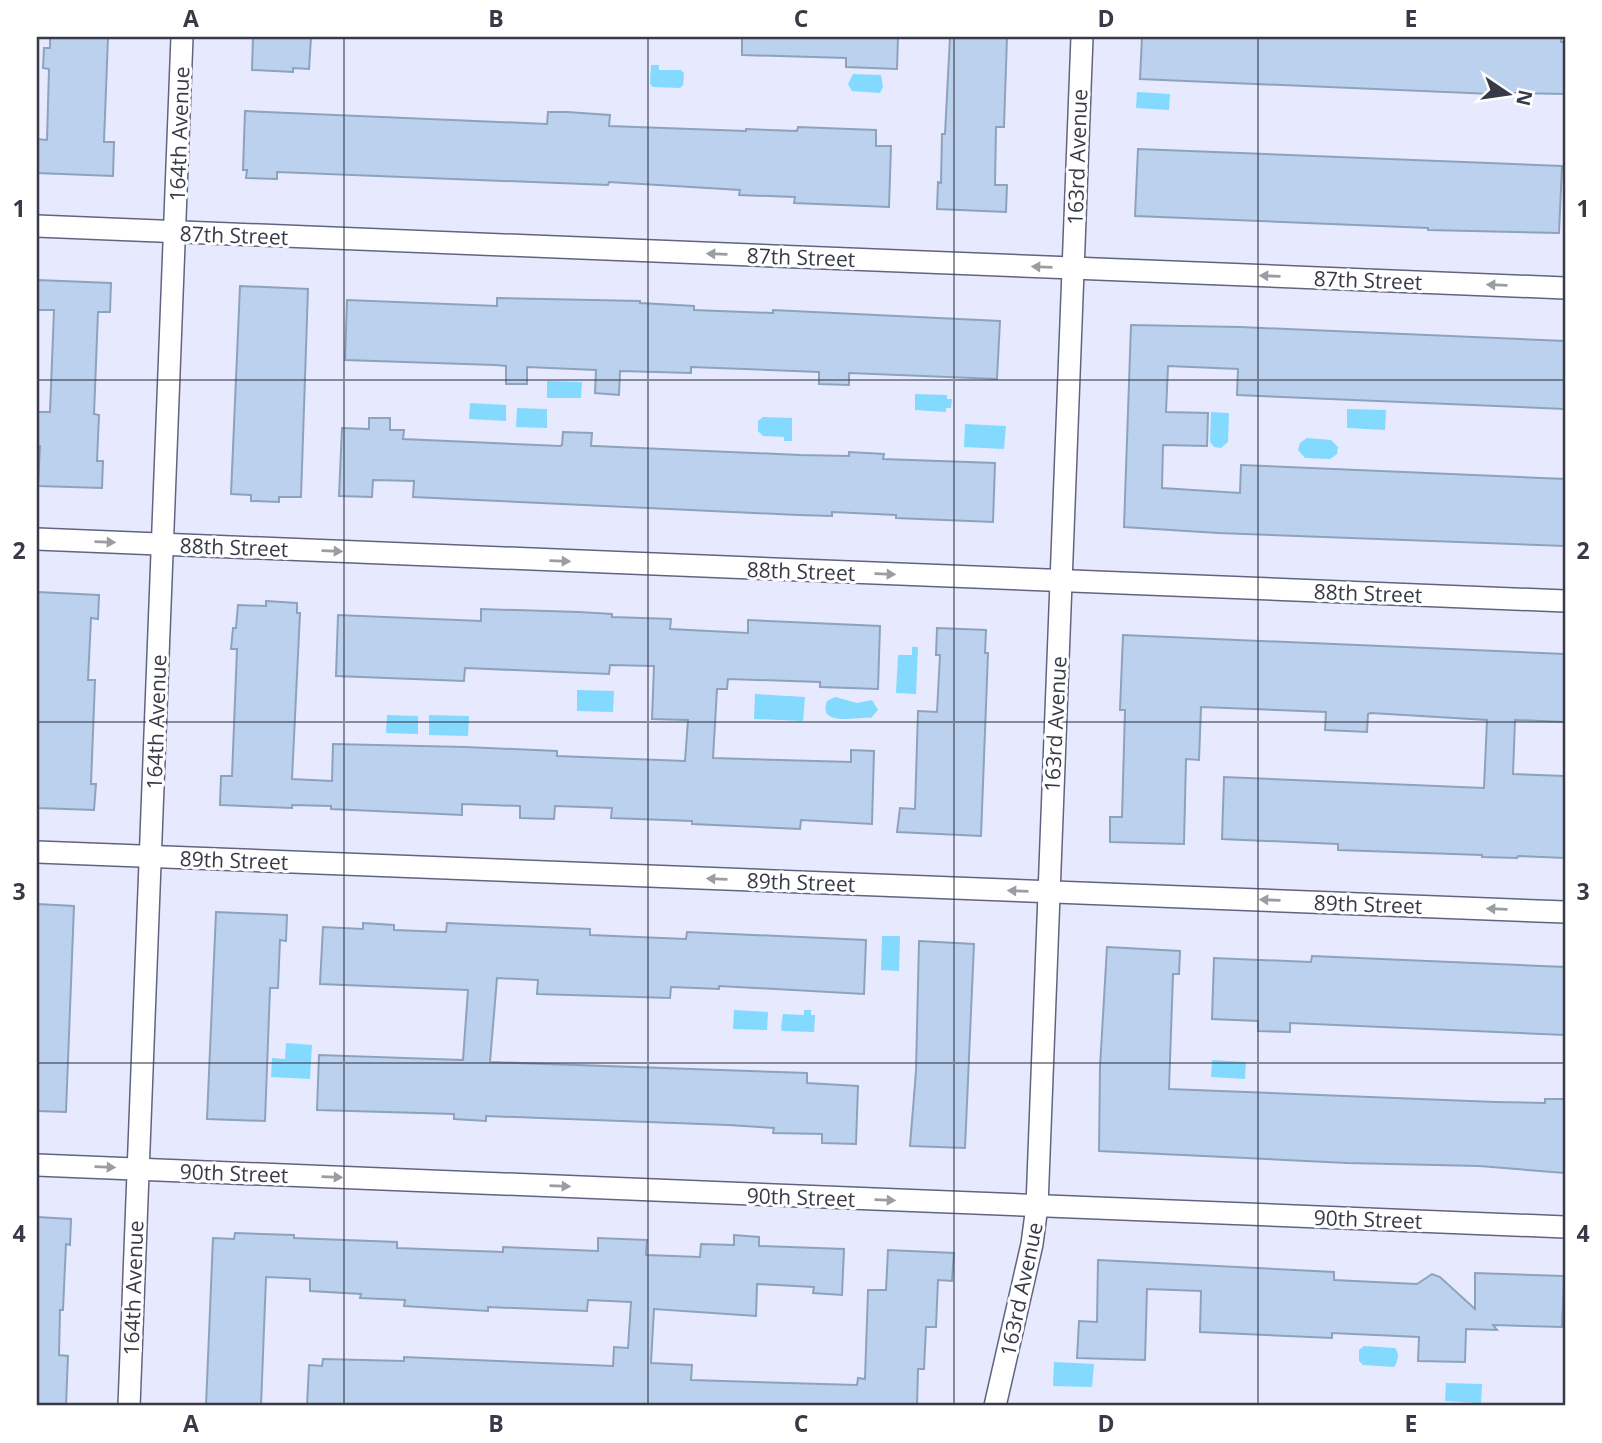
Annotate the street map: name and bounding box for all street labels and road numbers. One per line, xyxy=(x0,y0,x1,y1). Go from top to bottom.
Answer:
street label: 164th Avenue xyxy=(163,66,195,202)
street label: 163rd Avenue xyxy=(1061,89,1093,225)
street label: 87th Street xyxy=(179,219,289,251)
street label: 87th Street xyxy=(746,241,856,273)
street label: 87th Street xyxy=(1313,264,1423,296)
street label: 88th Street xyxy=(179,531,289,563)
street label: 88th Street xyxy=(746,555,856,587)
street label: 88th Street xyxy=(1313,577,1423,609)
street label: 164th Avenue xyxy=(140,654,172,790)
street label: 163rd Avenue xyxy=(1037,655,1073,793)
street label: 89th Street xyxy=(179,844,289,876)
street label: 89th Street xyxy=(746,866,856,898)
street label: 89th Street xyxy=(1313,888,1423,920)
street label: 90th Street xyxy=(179,1157,289,1189)
street label: 90th Street xyxy=(746,1181,856,1213)
street label: 90th Street xyxy=(1313,1203,1423,1235)
street label: 164th Avenue xyxy=(117,1220,149,1356)
street label: 163rd Avenue xyxy=(993,1220,1049,1358)

